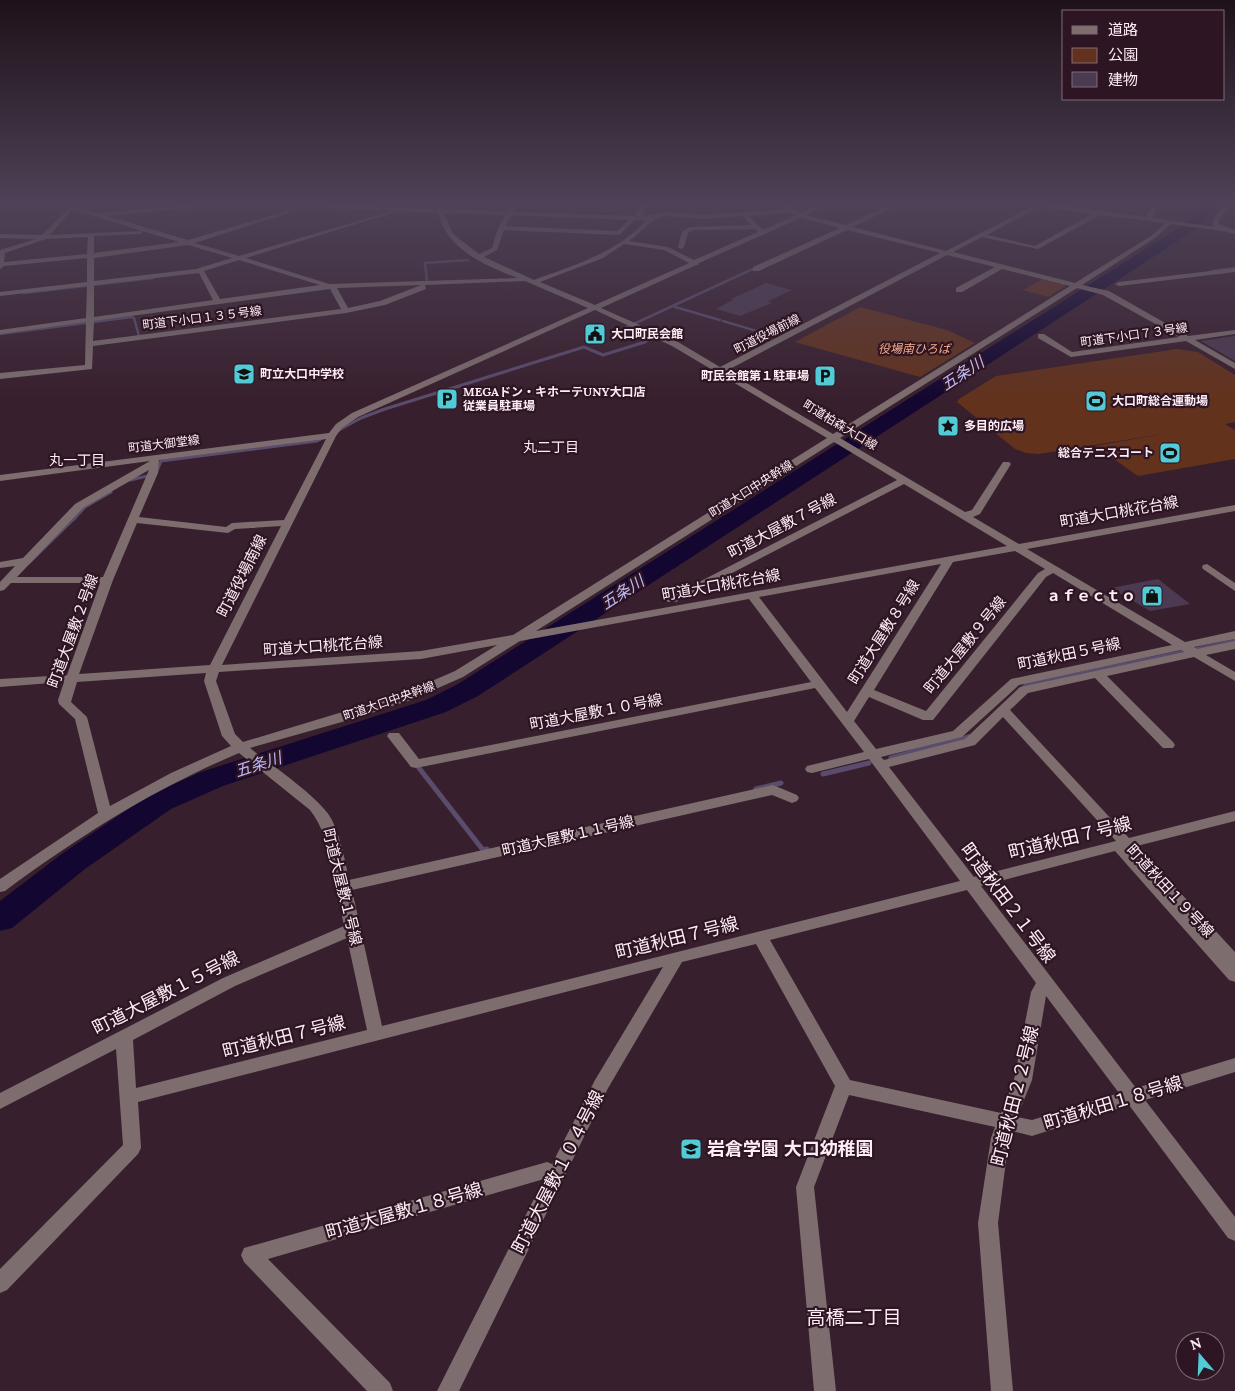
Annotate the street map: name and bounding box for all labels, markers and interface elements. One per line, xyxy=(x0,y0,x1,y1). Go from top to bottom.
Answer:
legend xyxy=(1062,10,1225,100)
text: 道路 xyxy=(1108,20,1138,39)
text: 公園 xyxy=(1108,45,1138,64)
text: 建物 xyxy=(1108,70,1138,89)
street label: 町道下小口１３５号線 xyxy=(141,303,262,332)
street label: 町道役場前線 xyxy=(731,311,802,357)
street label: 町道下小口７３号線 xyxy=(1079,320,1188,349)
public building icon: 大口町民会館 xyxy=(583,322,607,346)
place label: 大口町民会館 xyxy=(611,326,683,341)
park label: 役場南ひろば xyxy=(878,341,952,356)
water label: 五条川 xyxy=(936,350,989,394)
school or university icon: 町立大口中学校 xyxy=(232,362,256,386)
parking icon: 町民会館第１駐車場 xyxy=(813,364,837,388)
place label: 町立大口中学校 xyxy=(260,366,344,381)
place label: 町民会館第１駐車場 xyxy=(701,368,809,383)
place label: MEGAドン・キホーテUNY大口店 従業員駐車場 xyxy=(463,384,646,413)
parking icon: MEGAドン・キホーテUNY大口店 従業員駐車場 xyxy=(435,387,459,411)
sports icon: 大口町総合運動場 xyxy=(1084,389,1108,413)
place label: 大口町総合運動場 xyxy=(1112,393,1208,408)
street label: 町道柏森大口線 xyxy=(800,397,880,453)
place icon: 多目的広場 xyxy=(936,414,960,438)
place label: 多目的広場 xyxy=(964,418,1024,433)
street label: 町道大御堂線 xyxy=(127,432,201,455)
district label: 丸二丁目 xyxy=(523,438,579,456)
sports icon: 総合テニスコート xyxy=(1158,441,1182,465)
place label: 総合テニスコート xyxy=(1058,445,1154,460)
district label: 丸一丁目 xyxy=(49,451,105,469)
street label: 町道大口中央幹線 xyxy=(706,457,795,520)
street label: 町道大屋敷７号線 xyxy=(724,489,839,562)
street label: 町道大口桃花台線 xyxy=(1058,492,1180,531)
street label: 町道役場南線 xyxy=(213,531,270,620)
street label: 町道大口桃花台線 xyxy=(660,565,782,604)
water label: 五条川 xyxy=(596,569,649,613)
street label: 町道大屋敷２号線 xyxy=(43,571,102,690)
street label: 町道大屋敷８号線 xyxy=(844,576,923,688)
shop icon: ａｆｅｃｔｏ xyxy=(1140,584,1164,608)
place label: ａｆｅｃｔｏ xyxy=(1046,586,1136,605)
street label: 町道大屋敷９号線 xyxy=(919,592,1010,697)
street label: 町道大口桃花台線 xyxy=(262,632,383,659)
street label: 町道秋田５号線 xyxy=(1016,633,1122,674)
street label: 町道大口中央幹線 xyxy=(341,678,437,723)
street label: 町道大屋敷１０号線 xyxy=(528,689,664,734)
water label: 五条川 xyxy=(232,746,286,781)
street label: 町道大屋敷１１号線 xyxy=(500,811,636,860)
street label: 町道秋田７号線 xyxy=(1006,811,1134,864)
street label: 町道大屋敷１号線 xyxy=(319,826,366,947)
street label: 町道秋田２１号線 xyxy=(956,838,1061,967)
street label: 町道秋田１９号線 xyxy=(1122,840,1218,941)
street label: 町道秋田７号線 xyxy=(613,911,741,964)
street label: 町道大屋敷１５号線 xyxy=(88,946,243,1040)
street label: 町道秋田７号線 xyxy=(220,1010,348,1063)
street label: 町道秋田２２号線 xyxy=(986,1023,1043,1169)
street label: 町道秋田１８号線 xyxy=(1041,1070,1185,1135)
street label: 町道大屋敷１０４号線 xyxy=(506,1086,609,1257)
school or university icon: 岩倉学園 大口幼稚園 xyxy=(679,1137,703,1161)
place label: 岩倉学園 大口幼稚園 xyxy=(707,1137,874,1160)
street label: 町道大屋敷１８号線 xyxy=(323,1177,485,1244)
district label: 高橋二丁目 xyxy=(806,1305,902,1329)
north arrow xyxy=(1175,1331,1225,1381)
text: N xyxy=(1188,1333,1204,1354)

